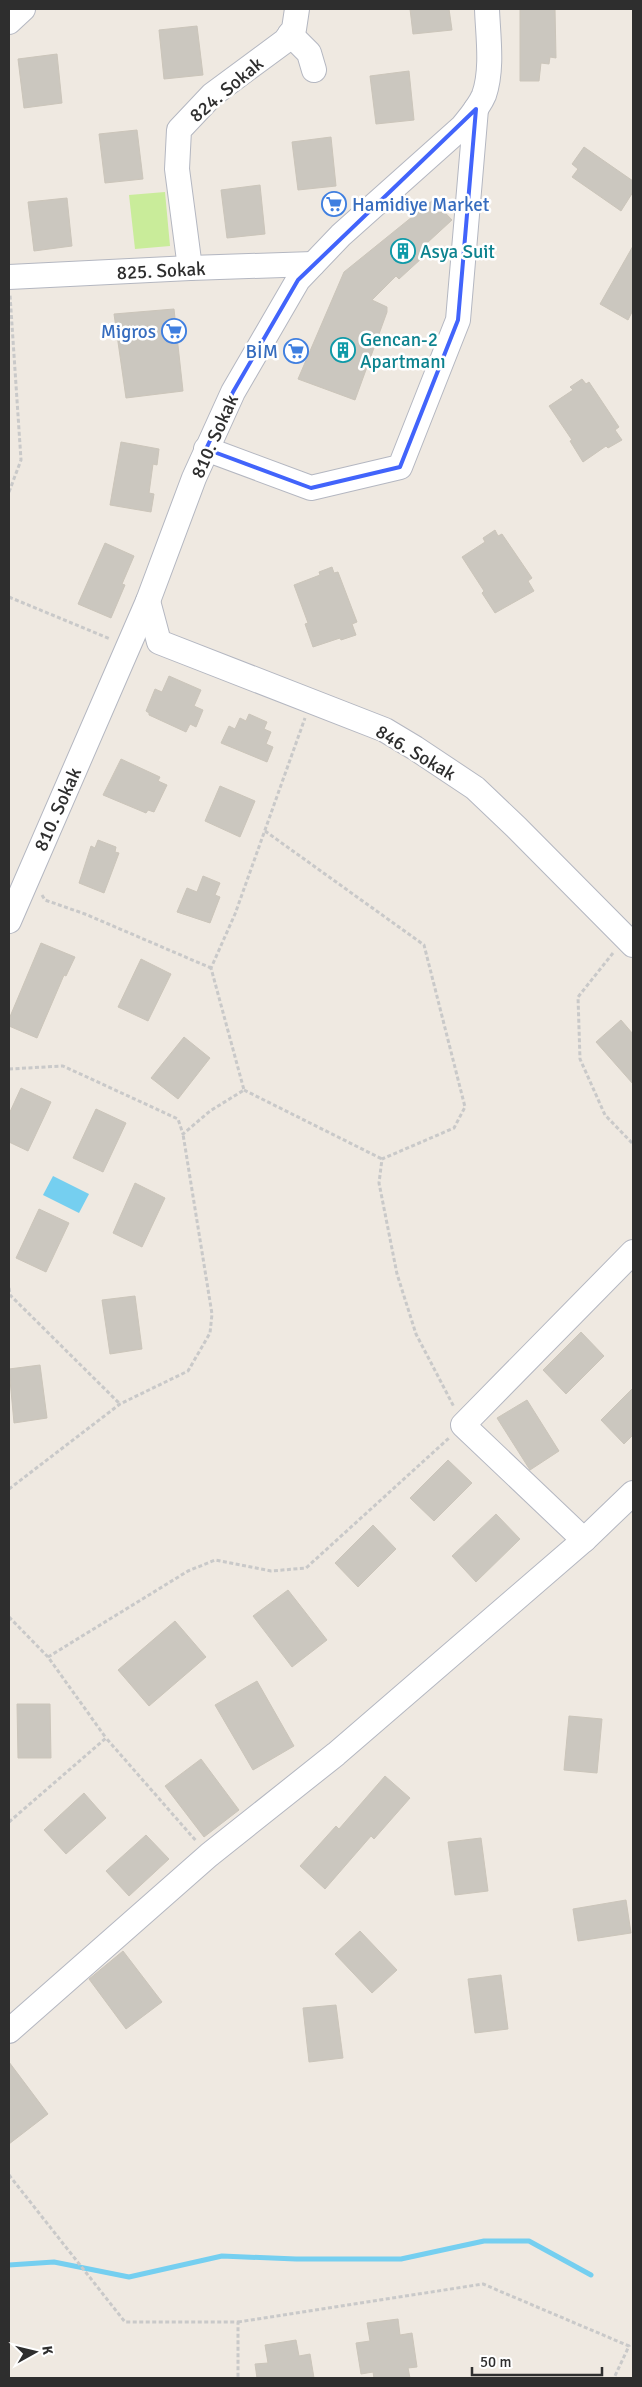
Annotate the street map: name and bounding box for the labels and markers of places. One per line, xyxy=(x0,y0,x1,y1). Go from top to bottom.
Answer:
supermarket icon: Hamidiye Market xyxy=(321,191,347,217)
place label: Hamidiye Market xyxy=(352,193,490,217)
building icon: Asya Suit xyxy=(390,238,416,264)
place label: Asya Suit xyxy=(420,240,495,264)
supermarket icon: Migros xyxy=(161,318,187,344)
place label: Migros xyxy=(101,320,156,344)
place label: Gencan-2 Apartmanı xyxy=(360,328,446,374)
building icon: Gencan-2 Apartmanı xyxy=(330,337,356,363)
supermarket icon: BİM xyxy=(283,338,309,364)
place label: BİM xyxy=(246,340,278,364)

